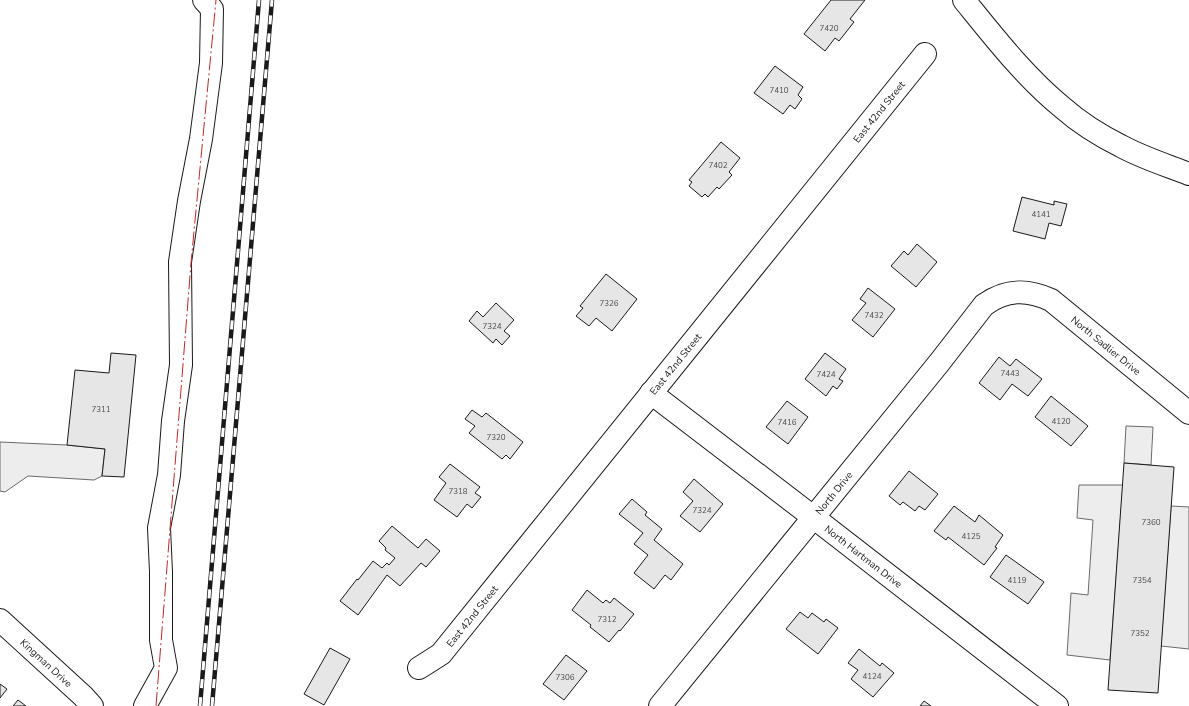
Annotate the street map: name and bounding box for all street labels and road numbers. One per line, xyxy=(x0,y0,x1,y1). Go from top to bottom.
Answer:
street label: East 42nd Street xyxy=(850,78,909,146)
street label: North Sadlier Drive xyxy=(1068,313,1144,379)
street label: East 42nd Street xyxy=(647,330,705,398)
street label: North Drive xyxy=(812,469,856,518)
street label: North Hartman Drive xyxy=(821,522,905,592)
street label: East 42nd Street xyxy=(443,582,502,650)
street label: Kingman Drive xyxy=(17,636,75,691)

